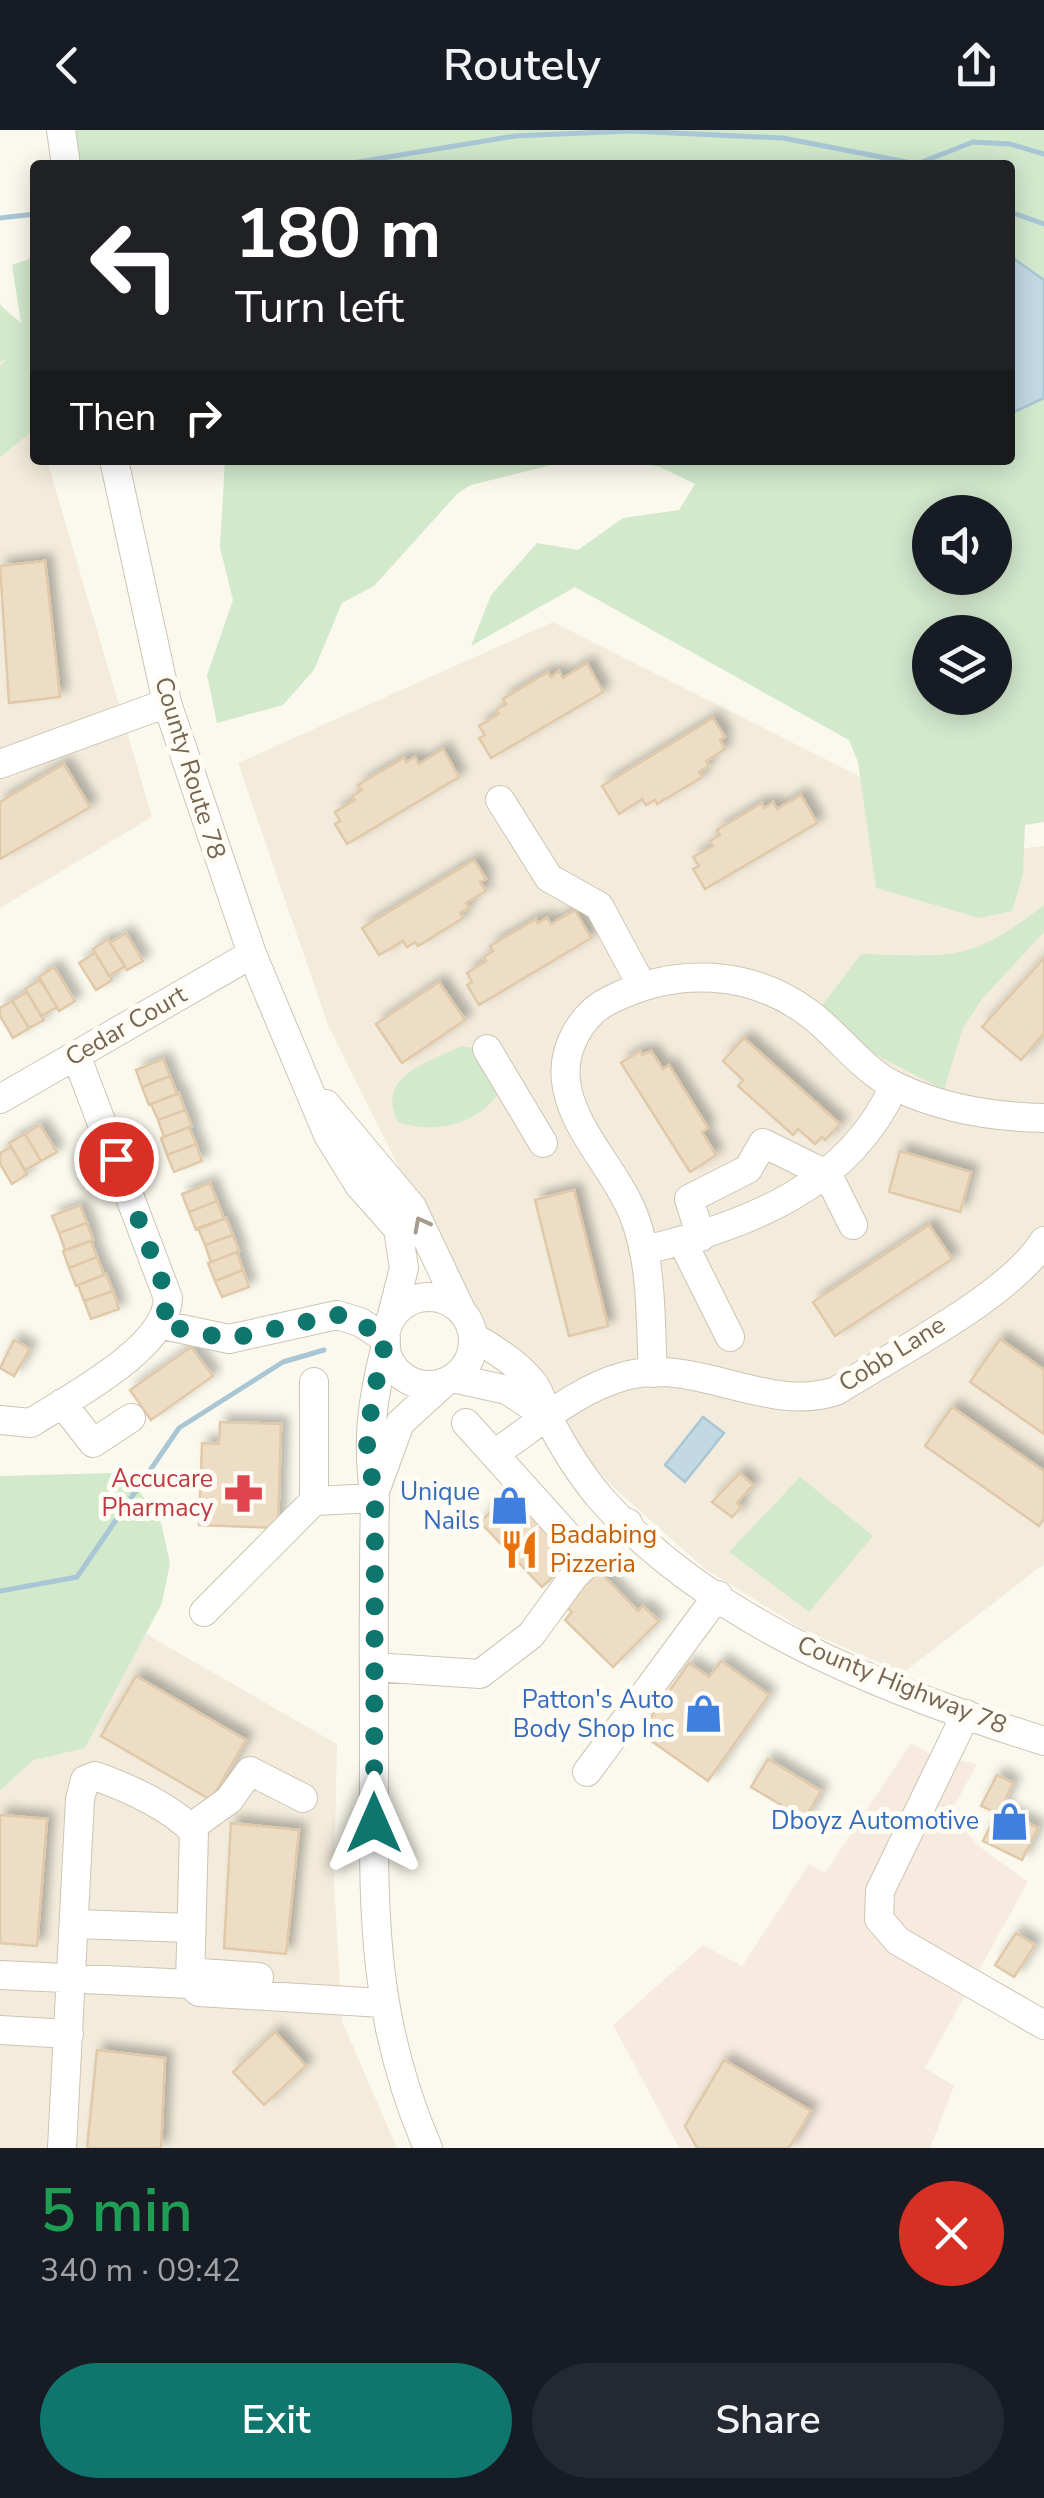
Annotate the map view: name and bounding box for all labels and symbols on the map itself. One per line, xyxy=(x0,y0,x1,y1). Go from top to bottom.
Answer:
street label: County Route 78 xyxy=(146,673,234,863)
street label: Cedar Court xyxy=(59,977,193,1074)
pin xyxy=(74,1117,159,1202)
one-way arrow xyxy=(414,1216,433,1234)
street label: Cobb Lane xyxy=(832,1308,952,1400)
place label: Accucare Pharmacy xyxy=(102,1462,213,1525)
pharmacy icon: Accucare Pharmacy xyxy=(222,1472,264,1514)
place label: Unique Nails xyxy=(400,1475,480,1538)
shop icon: Unique Nails xyxy=(489,1485,531,1527)
place label: Badabing Pizzeria xyxy=(550,1518,657,1581)
restaurant icon: Badabing Pizzeria xyxy=(499,1528,541,1570)
street label: County Highway 78 xyxy=(792,1627,1012,1743)
place label: Patton's Auto Body Shop Inc xyxy=(513,1683,674,1746)
shop icon: Patton's Auto Body Shop Inc xyxy=(683,1693,725,1735)
position arrow xyxy=(322,1771,426,1875)
shop icon: Dboyz Automotive xyxy=(988,1800,1030,1842)
place label: Dboyz Automotive xyxy=(771,1804,979,1838)

